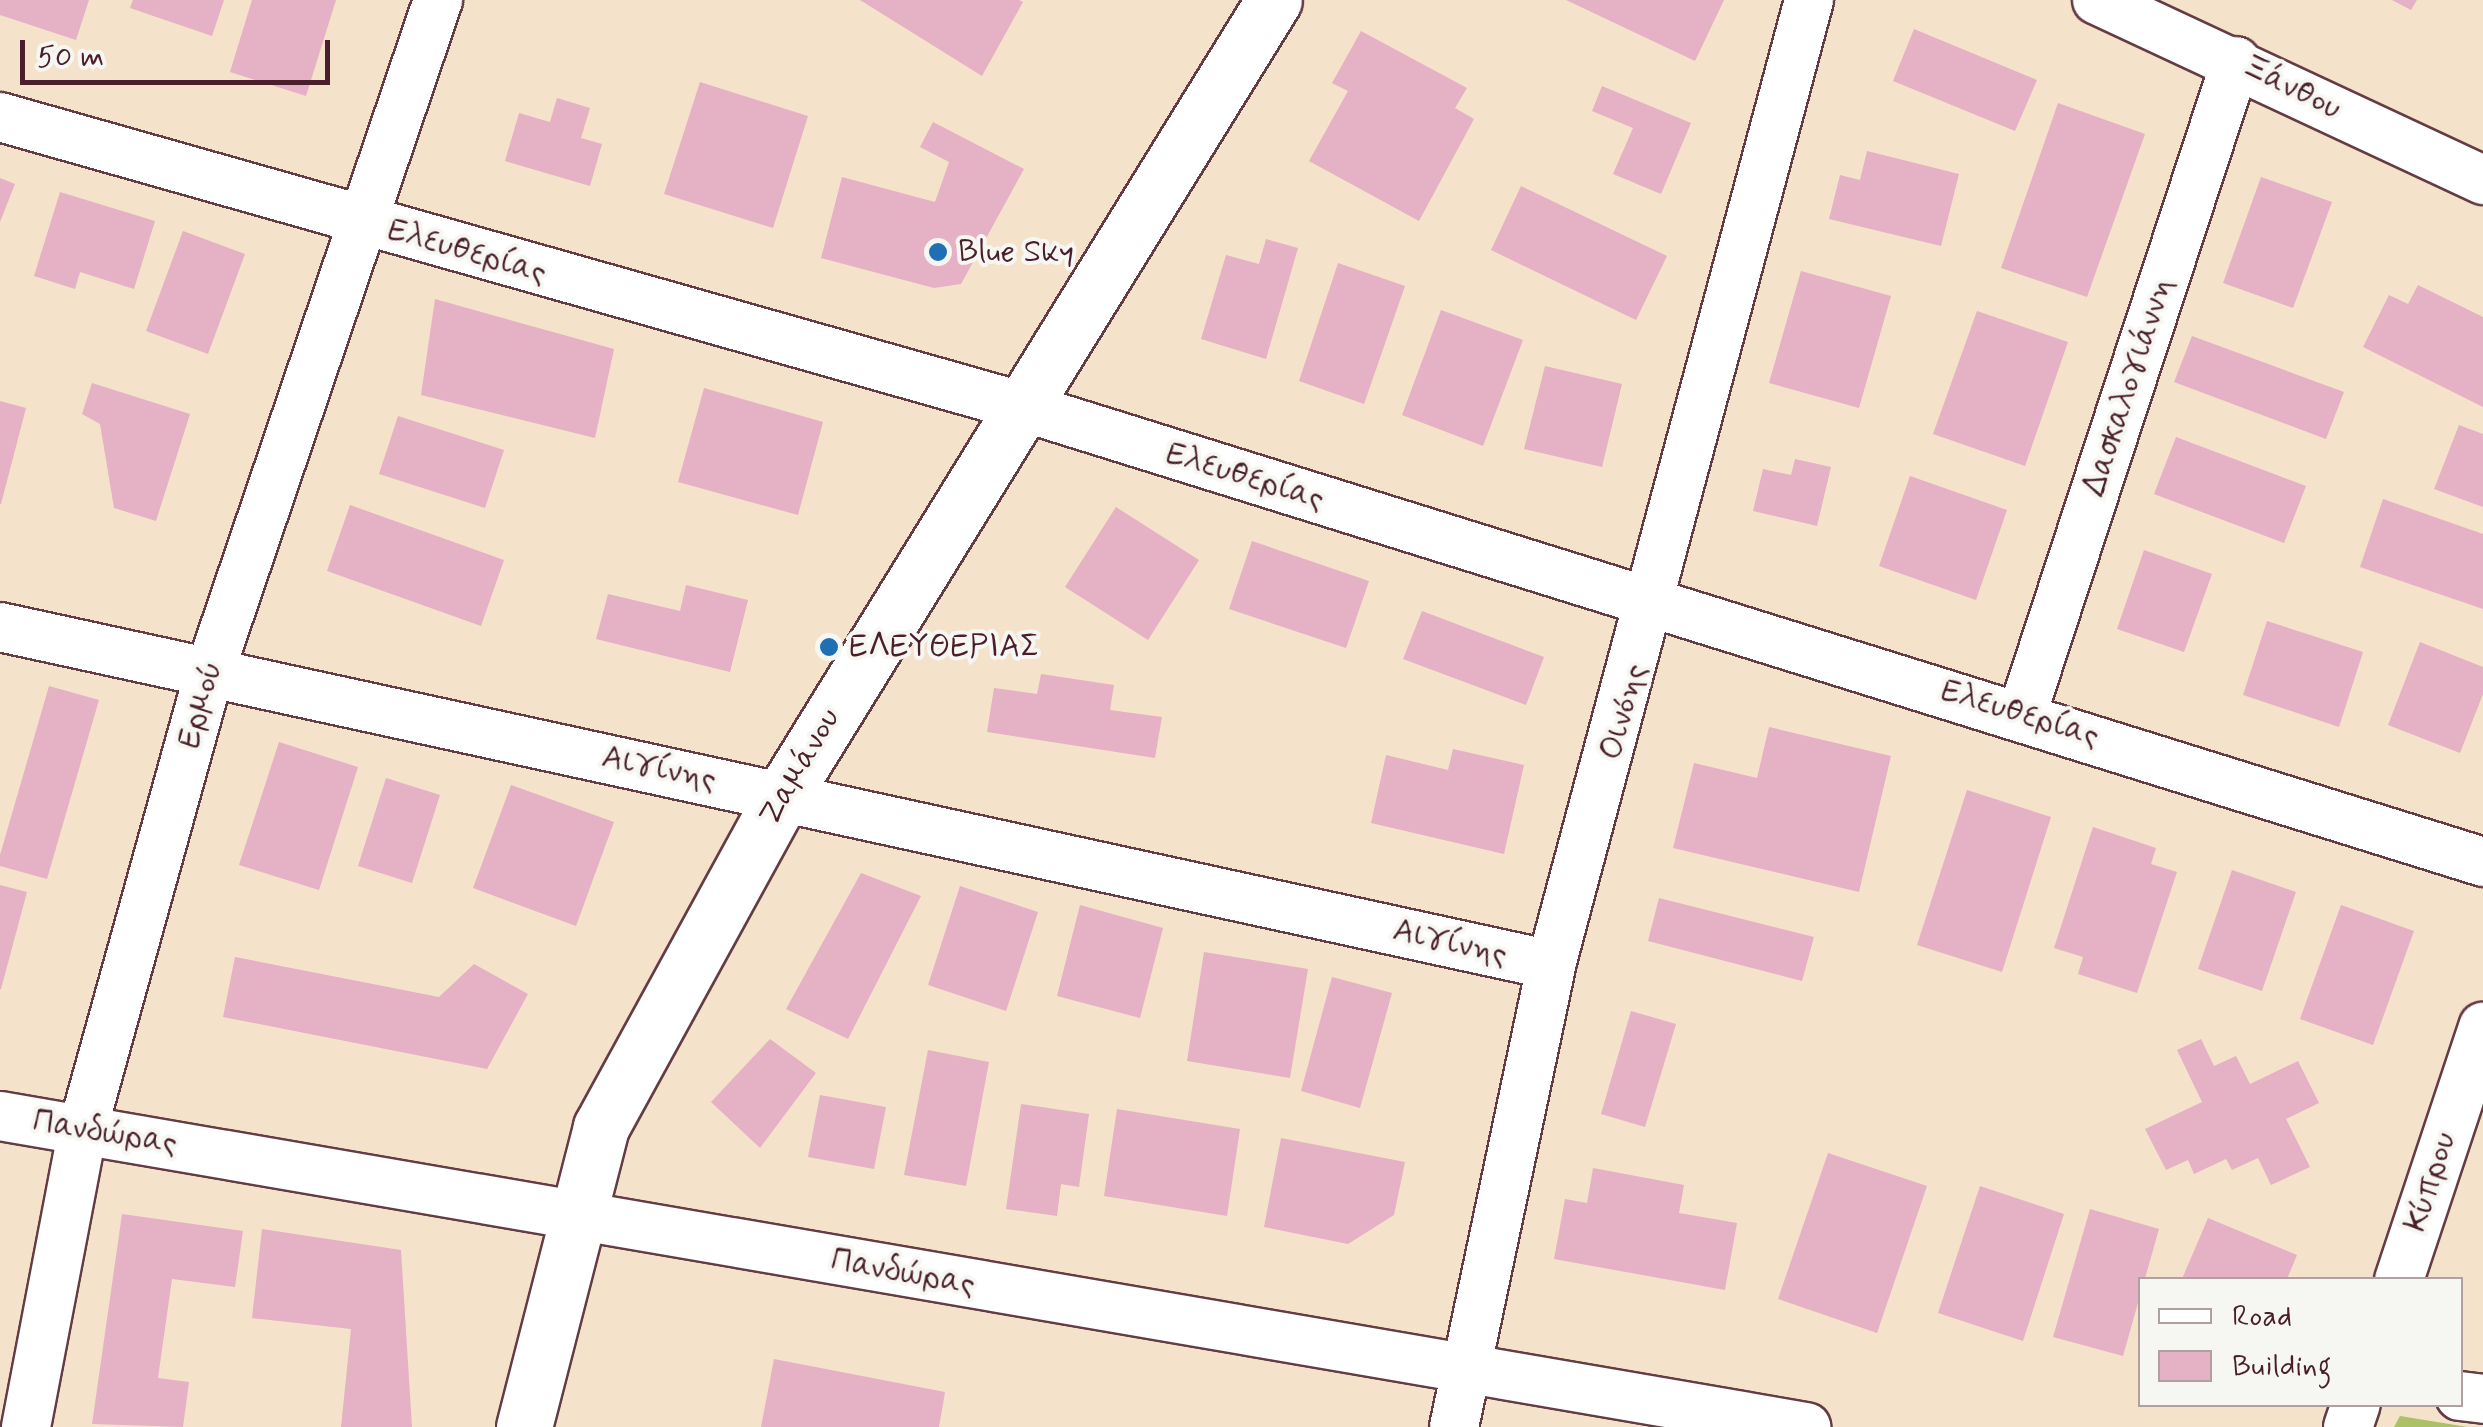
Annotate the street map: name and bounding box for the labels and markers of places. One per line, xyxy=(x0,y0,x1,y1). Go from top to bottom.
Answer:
place label: Blue Sky xyxy=(958,233,1074,271)
marker: Blue Sky xyxy=(927,241,949,263)
place label: ΕΛΕΥΘΕΡΙΑΣ xyxy=(849,628,1039,666)
marker: ΕΛΕΥΘΕΡΙΑΣ xyxy=(818,636,840,658)

